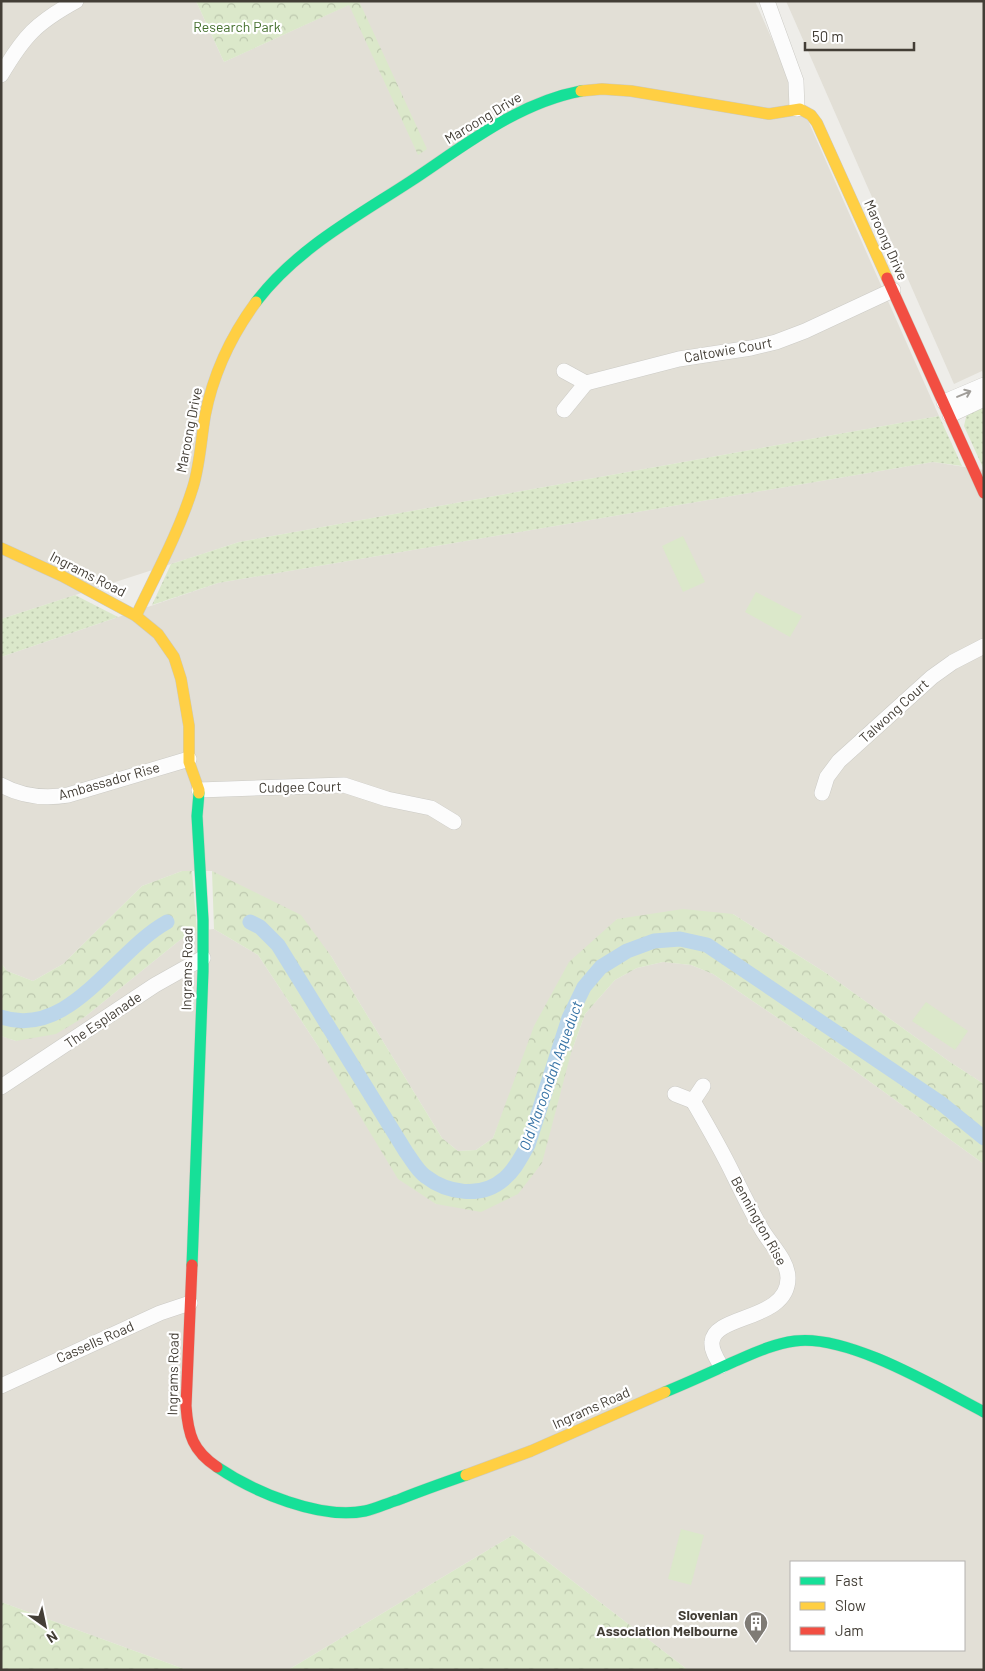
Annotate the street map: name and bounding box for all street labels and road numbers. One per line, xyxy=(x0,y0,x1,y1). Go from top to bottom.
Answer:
street label: Maroong Drive xyxy=(441,88,524,147)
street label: Maroong Drive xyxy=(861,197,912,283)
street label: Caltowie Court xyxy=(683,333,773,366)
street label: Maroong Drive xyxy=(172,386,205,474)
street label: Ingrams Road xyxy=(47,547,129,600)
street label: Talwong Court xyxy=(855,675,932,746)
street label: Ambassador Rise xyxy=(56,758,162,803)
street label: Cudgee Court xyxy=(258,777,342,796)
street label: Ingrams Road xyxy=(177,927,196,1011)
street label: The Esplanade xyxy=(61,988,144,1051)
street label: Bennington Rise xyxy=(728,1173,791,1268)
street label: Cassells Road xyxy=(53,1317,136,1366)
street label: Ingrams Road xyxy=(163,1332,182,1416)
street label: Ingrams Road xyxy=(549,1383,632,1432)

